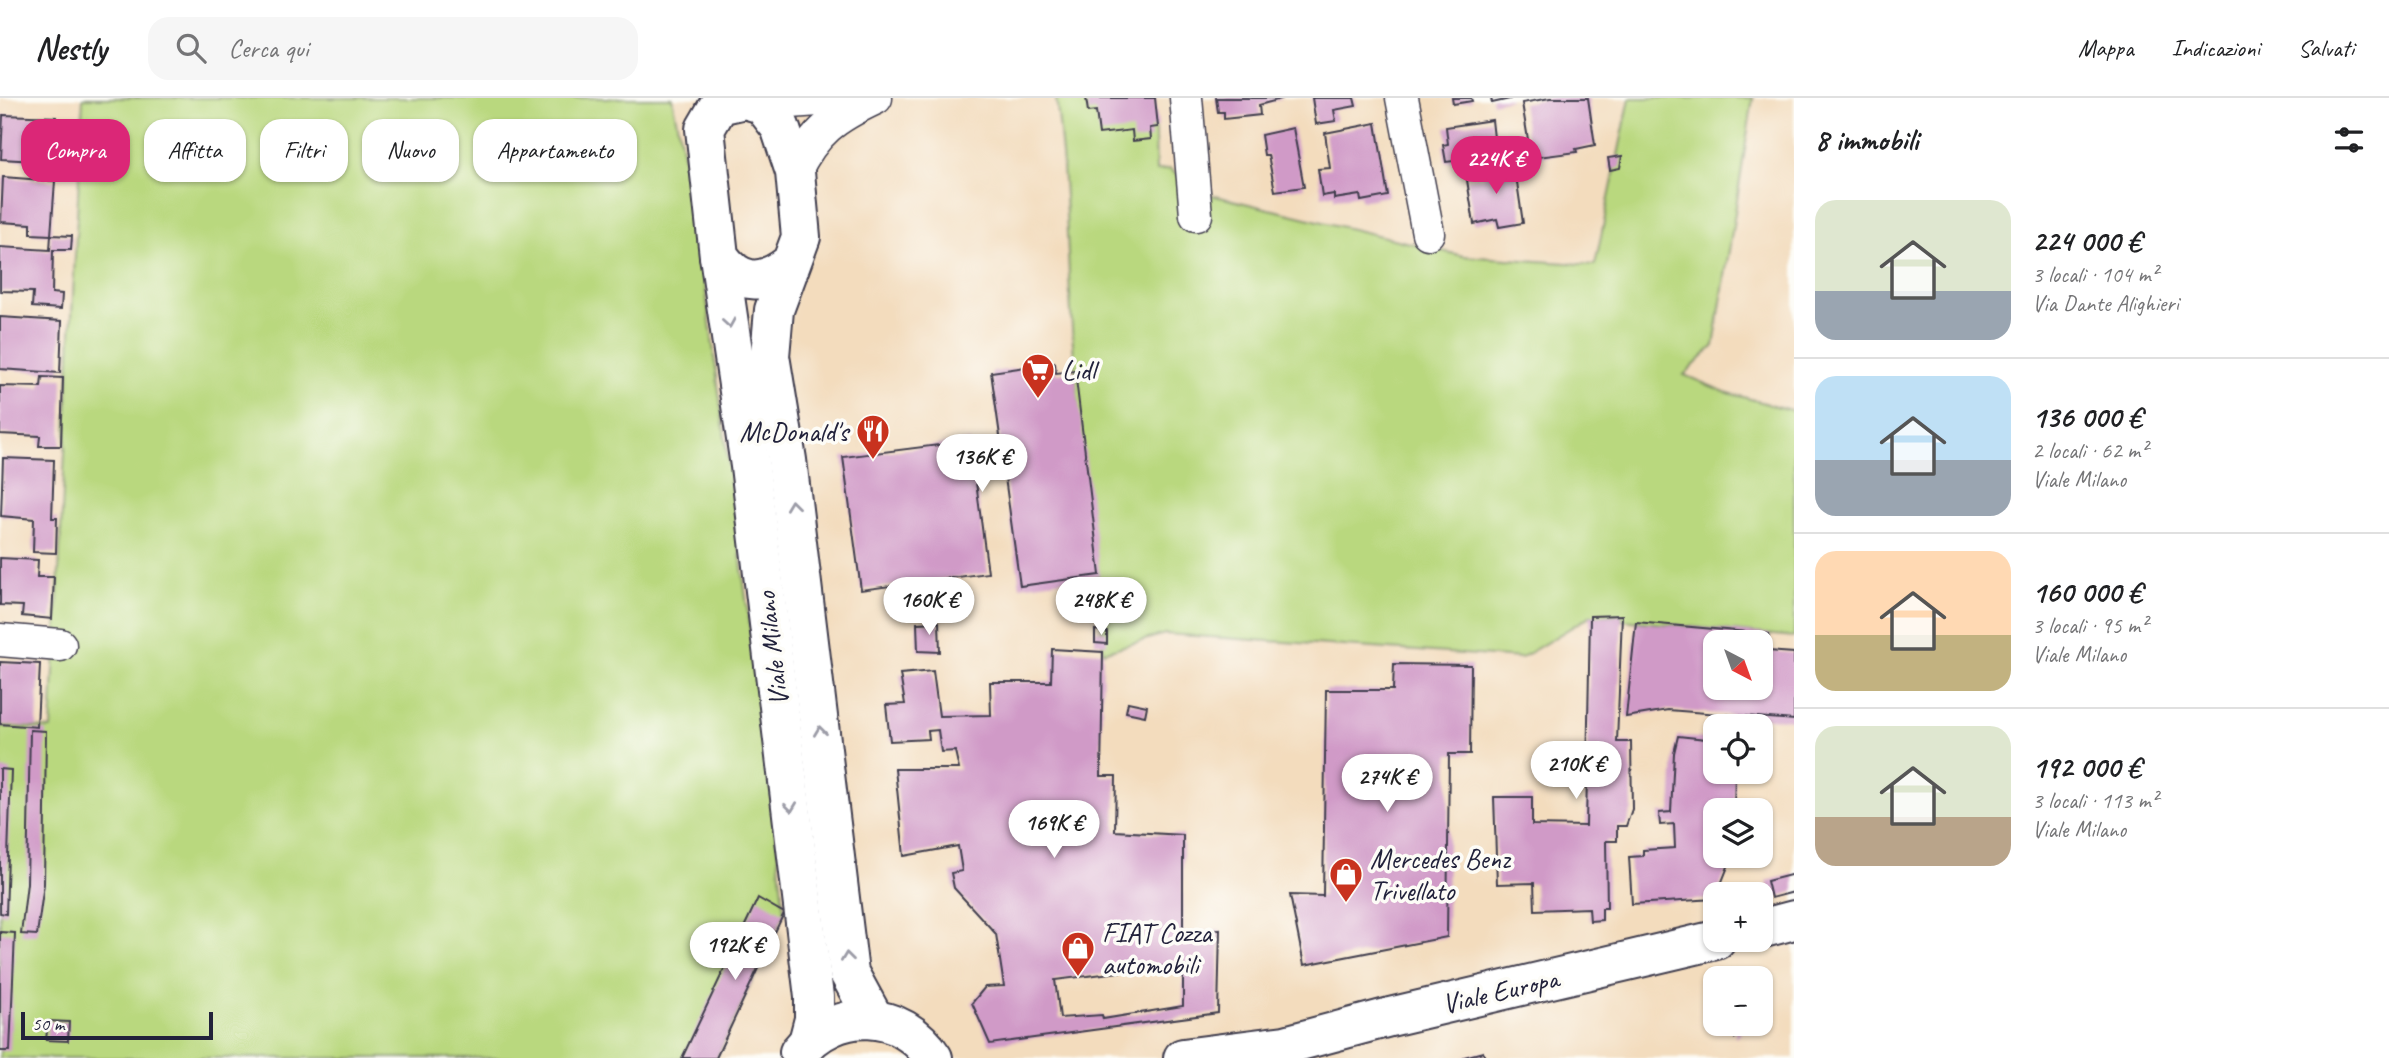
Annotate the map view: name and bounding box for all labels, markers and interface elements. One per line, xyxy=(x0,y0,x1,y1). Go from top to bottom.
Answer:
search box xyxy=(148,17,638,80)
text: Nestly xyxy=(35,27,106,69)
icon: search xyxy=(172,29,210,67)
text: Cerca qui xyxy=(228,32,309,65)
text: Mappa xyxy=(2078,33,2134,63)
text: Indicazioni xyxy=(2172,33,2260,63)
text: Salvati xyxy=(2298,33,2354,63)
chip: Compra xyxy=(21,119,130,182)
chip: Affitta xyxy=(144,119,246,182)
chip: Filtri xyxy=(260,119,348,182)
chip: Nuovo xyxy=(362,119,459,182)
chip: Appartamento xyxy=(473,119,637,182)
text: 8 immobili xyxy=(1815,121,1918,159)
icon: filters xyxy=(2330,121,2368,159)
pin: 224K € xyxy=(1439,136,1553,196)
text: 224K € xyxy=(1467,144,1525,173)
text: 224 000 € xyxy=(2032,222,2141,260)
icon: home xyxy=(1871,228,1955,312)
text: 3 locali · 104 m² xyxy=(2032,260,2158,289)
text: Via Dante Alighieri xyxy=(2032,289,2179,318)
one-way arrow xyxy=(721,317,736,329)
supermarket icon: Lidl xyxy=(1019,351,1057,400)
place label: Lidl xyxy=(1062,353,1100,388)
text: 136 000 € xyxy=(2032,398,2142,436)
icon: home xyxy=(1871,404,1955,488)
restaurant icon: McDonald's xyxy=(854,412,892,461)
place label: McDonald's xyxy=(739,414,850,449)
pin: 136K € xyxy=(925,434,1039,494)
text: 2 locali · 62 m² xyxy=(2032,436,2147,465)
text: 136K € xyxy=(952,442,1012,471)
text: Viale Milano xyxy=(2032,465,2126,494)
one-way arrow xyxy=(785,500,800,511)
text: 160 000 € xyxy=(2032,573,2142,611)
pin: 160K € xyxy=(872,578,986,637)
pin: 248K € xyxy=(1044,578,1158,637)
icon: home xyxy=(1871,579,1955,663)
text: 160K € xyxy=(899,585,959,614)
text: 248K € xyxy=(1072,585,1130,614)
street label: Viale Milano xyxy=(747,588,796,708)
text: 3 locali · 95 m² xyxy=(2032,611,2147,640)
north arrow xyxy=(1703,630,1773,700)
map controls xyxy=(1703,630,1773,1036)
text: Viale Milano xyxy=(2032,640,2126,669)
button: locate xyxy=(1703,714,1773,784)
one-way arrow xyxy=(812,726,827,737)
pin: 210K € xyxy=(1519,742,1633,801)
text: 192 000 € xyxy=(2032,748,2141,786)
text: 210K € xyxy=(1547,749,1605,778)
pin: 274K € xyxy=(1330,754,1444,814)
icon: home xyxy=(1871,754,1955,838)
text: 274K € xyxy=(1358,762,1416,791)
text: 3 locali · 113 m² xyxy=(2032,786,2158,815)
button: layers xyxy=(1703,798,1773,868)
pin: 169K € xyxy=(997,800,1111,860)
one-way arrow xyxy=(784,801,799,813)
text: 169K € xyxy=(1025,808,1083,837)
text: Viale Milano xyxy=(2032,815,2126,844)
place label: Mercedes Benz Trivellato xyxy=(1370,841,1512,908)
shop icon: Mercedes Benz Trivellato xyxy=(1327,855,1365,904)
button: + xyxy=(1703,882,1773,952)
place label: FIAT Cozza automobili xyxy=(1102,915,1213,982)
pin: 192K € xyxy=(678,922,792,982)
shop icon: FIAT Cozza automobili xyxy=(1059,929,1097,978)
text: 192K € xyxy=(706,930,764,959)
one-way arrow xyxy=(839,951,854,963)
street label: Viale Europa xyxy=(1439,960,1564,1021)
button: − xyxy=(1703,966,1773,1036)
scale bar xyxy=(21,1009,214,1041)
text: 50 m xyxy=(32,1012,64,1036)

